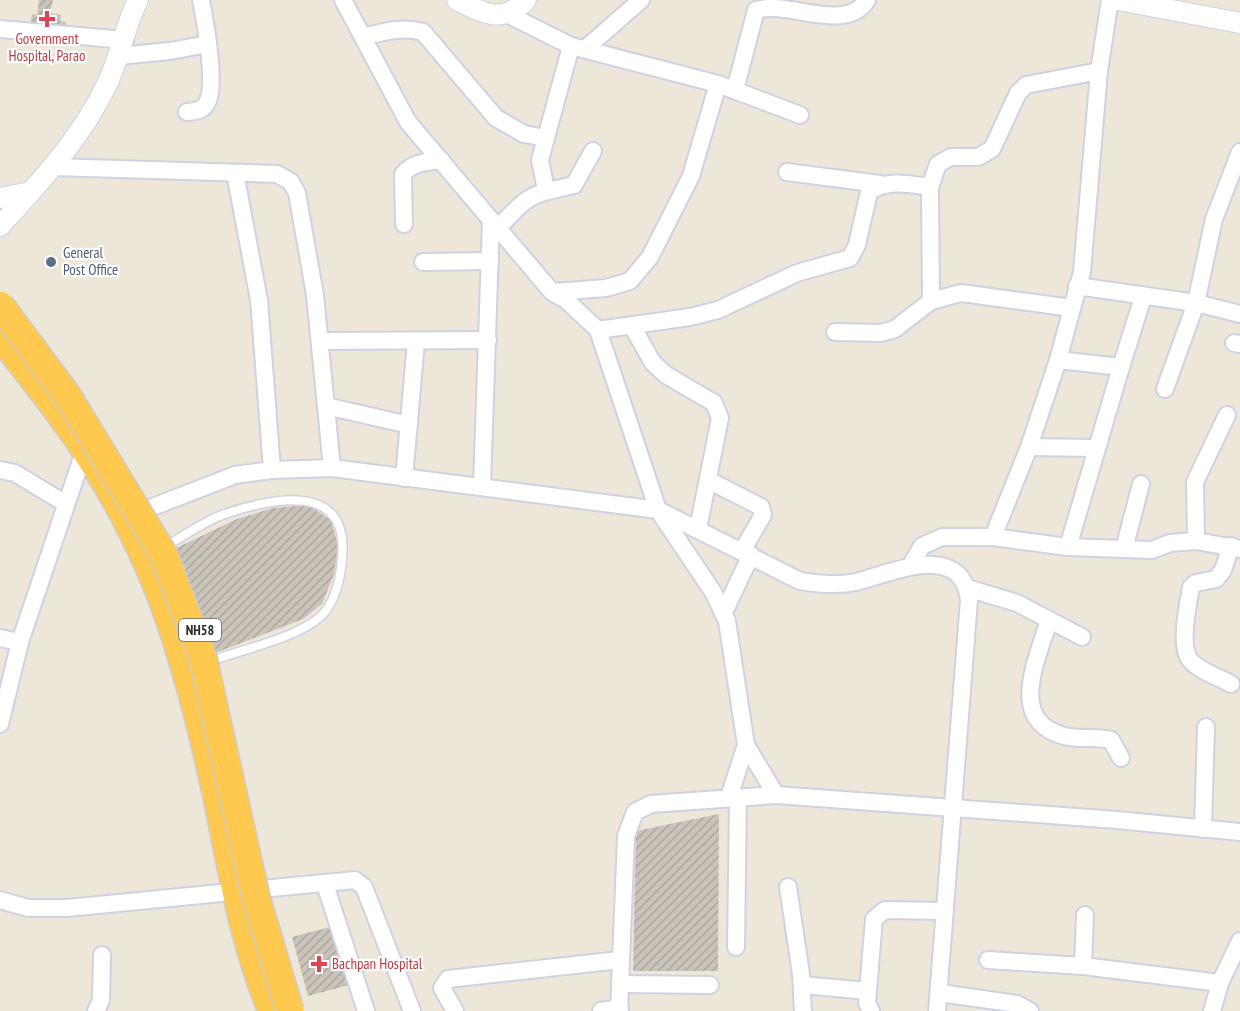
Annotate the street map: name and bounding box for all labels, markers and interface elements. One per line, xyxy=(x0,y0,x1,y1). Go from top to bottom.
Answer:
marker: Government Hospital, Parao xyxy=(38,10,56,28)
place label: Government Hospital, Parao xyxy=(9,29,85,65)
place label: General Post Office xyxy=(63,243,118,279)
marker: General Post Office xyxy=(44,255,58,269)
road number: NH58 xyxy=(179,619,221,641)
place label: Bachpan Hospital xyxy=(332,954,423,973)
marker: Bachpan Hospital xyxy=(310,955,328,973)

